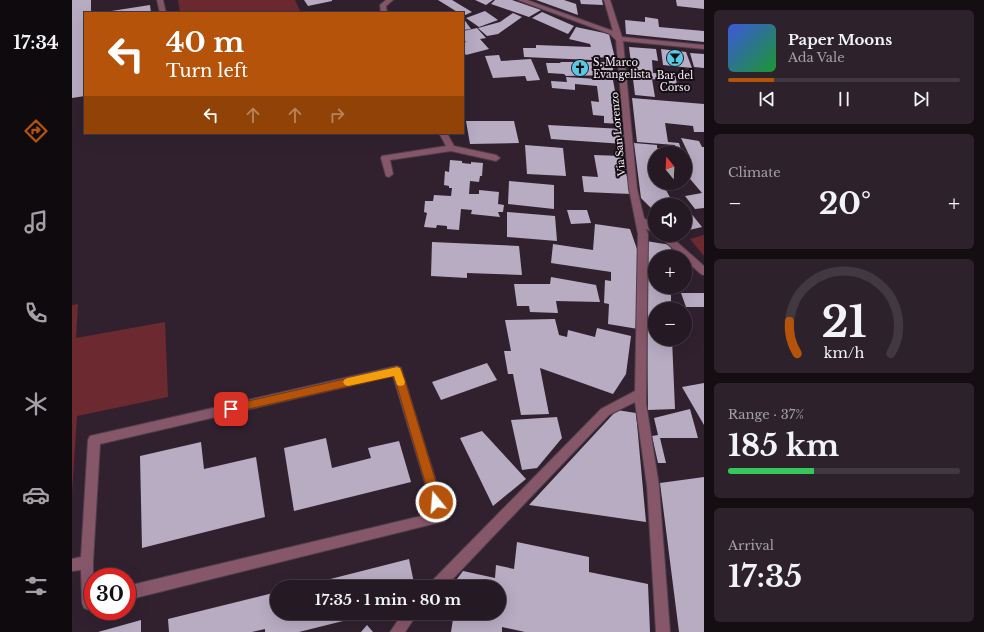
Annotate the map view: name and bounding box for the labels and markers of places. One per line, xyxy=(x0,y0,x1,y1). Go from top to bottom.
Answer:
bar icon: Bar del Corso xyxy=(665,48,685,68)
place label: S. Marco Evangelista xyxy=(593,56,651,81)
church icon: S. Marco Evangelista xyxy=(570,58,590,78)
place label: Bar del Corso xyxy=(657,69,693,94)
pin xyxy=(214,392,248,426)

